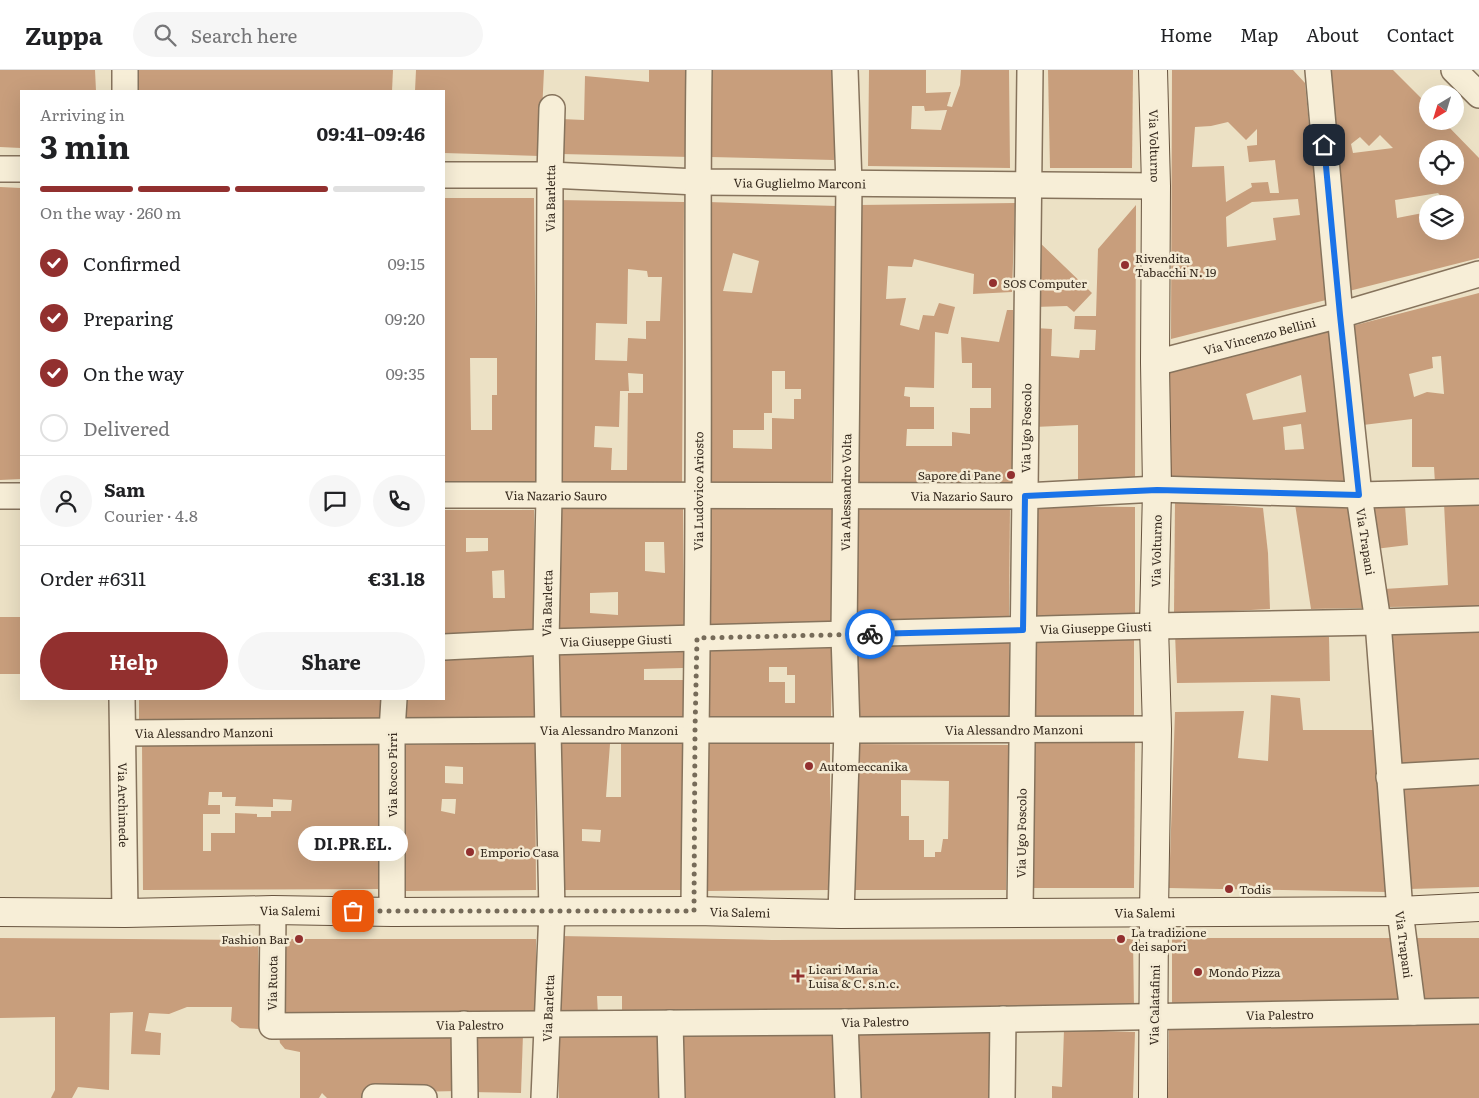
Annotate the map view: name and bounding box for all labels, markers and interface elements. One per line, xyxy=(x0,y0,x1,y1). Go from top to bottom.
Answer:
search box xyxy=(133,12,483,57)
text: Zuppa xyxy=(25,17,103,52)
icon: search xyxy=(151,21,179,49)
text: Search here xyxy=(191,21,297,49)
text: Home xyxy=(1160,21,1212,48)
text: Map xyxy=(1240,21,1278,48)
text: About xyxy=(1306,21,1359,48)
text: Contact xyxy=(1387,21,1454,48)
north arrow xyxy=(1419,85,1464,130)
map controls xyxy=(1419,85,1464,240)
text: Arriving in xyxy=(40,102,125,126)
street label: Via Volturno xyxy=(1145,109,1165,183)
text: 09:41–09:46 xyxy=(316,119,425,147)
text: 3 min xyxy=(40,121,130,169)
pin xyxy=(1303,124,1345,166)
icon: home xyxy=(1310,131,1338,159)
button: locate xyxy=(1419,140,1464,185)
street label: Via Barletta xyxy=(541,164,559,232)
street label: Via Guglielmo Marconi xyxy=(734,173,866,192)
button: layers xyxy=(1419,195,1464,240)
text: On the way · 260 m xyxy=(40,200,181,224)
icon: check xyxy=(40,249,68,277)
text: Confirmed xyxy=(83,249,181,277)
place label: Rivendita Tabacchi N. 19 xyxy=(1135,249,1216,281)
text: 09:15 xyxy=(387,251,425,275)
marker: Rivendita Tabacchi N. 19 xyxy=(1119,259,1131,271)
place label: SOS Computer xyxy=(1003,274,1087,292)
marker: SOS Computer xyxy=(987,277,999,289)
icon: check xyxy=(40,304,68,332)
text: Preparing xyxy=(83,304,173,332)
text: 09:20 xyxy=(385,306,425,330)
street label: Via Vincenzo Bellini xyxy=(1201,313,1318,359)
icon: check xyxy=(40,359,68,387)
text: On the way xyxy=(83,359,184,387)
text: 09:35 xyxy=(385,361,425,385)
street label: Via Ugo Foscolo xyxy=(1016,383,1035,473)
text: Delivered xyxy=(83,414,170,442)
street label: Via Ludovico Ariosto xyxy=(689,431,707,551)
street label: Via Alessandro Volta xyxy=(836,433,855,551)
place label: Sapore di Pane xyxy=(918,466,1001,484)
marker: Sapore di Pane xyxy=(1005,469,1017,481)
button: person xyxy=(40,475,92,527)
text: Sam xyxy=(104,475,145,503)
button: chat xyxy=(309,475,361,527)
button: phone xyxy=(373,475,425,527)
street label: Via Nazario Sauro xyxy=(505,486,607,504)
street label: Via Nazario Sauro xyxy=(911,487,1013,505)
text: Courier · 4.8 xyxy=(104,503,198,527)
street label: Via Trapani xyxy=(1352,507,1380,576)
street label: Via Volturno xyxy=(1146,514,1166,588)
text: Order #6311 xyxy=(40,564,146,592)
text: €31.18 xyxy=(368,564,425,592)
street label: Via Barletta xyxy=(537,569,556,637)
courier xyxy=(845,609,895,659)
street label: Via Giuseppe Giusti xyxy=(1040,617,1152,638)
icon: bike xyxy=(856,620,884,648)
street label: Via Giuseppe Giusti xyxy=(560,630,672,651)
button: Help xyxy=(40,632,228,690)
button: Share xyxy=(238,632,425,690)
street label: Via Alessandro Manzoni xyxy=(945,720,1083,739)
street label: Via Alessandro Manzoni xyxy=(540,721,678,739)
street label: Via Alessandro Manzoni xyxy=(135,723,273,742)
street label: Via Rocco Pirri xyxy=(383,733,401,817)
place label: Automeccanika xyxy=(819,757,909,775)
marker: Automeccanika xyxy=(803,760,815,772)
street label: Via Archimede xyxy=(114,762,133,848)
street label: Via Ugo Foscolo xyxy=(1011,788,1030,878)
callout: DI.PR.EL. xyxy=(298,826,408,861)
text: DI.PR.EL. xyxy=(314,831,392,855)
place label: Emporio Casa xyxy=(480,843,560,861)
marker: Emporio Casa xyxy=(464,846,476,858)
place label: Todis xyxy=(1239,880,1271,898)
marker: Todis xyxy=(1223,883,1235,895)
pin xyxy=(332,890,374,932)
icon: bag xyxy=(339,897,367,925)
street label: Via Salemi xyxy=(259,901,320,920)
street label: Via Salemi xyxy=(709,902,770,922)
street label: Via Salemi xyxy=(1114,903,1175,922)
street label: Via Trapani xyxy=(1391,910,1418,979)
place label: La tradizione dei sapori xyxy=(1131,923,1206,955)
place label: Fashion Bar xyxy=(221,930,289,948)
marker: Fashion Bar xyxy=(293,933,305,945)
marker: La tradizione dei sapori xyxy=(1115,933,1127,945)
street label: Via Ruota xyxy=(263,955,281,1011)
place label: Licari Maria Luisa & C. s.n.c. xyxy=(808,960,899,992)
place label: Mondo Pizza xyxy=(1208,963,1281,981)
street label: Via Calatafimi xyxy=(1144,964,1164,1046)
marker: Mondo Pizza xyxy=(1192,966,1204,978)
marker: Licari Maria Luisa & C. s.n.c. xyxy=(792,970,804,982)
street label: Via Barletta xyxy=(537,974,558,1042)
street label: Via Palestro xyxy=(1246,1005,1314,1024)
street label: Via Palestro xyxy=(841,1012,909,1031)
street label: Via Palestro xyxy=(436,1015,504,1034)

